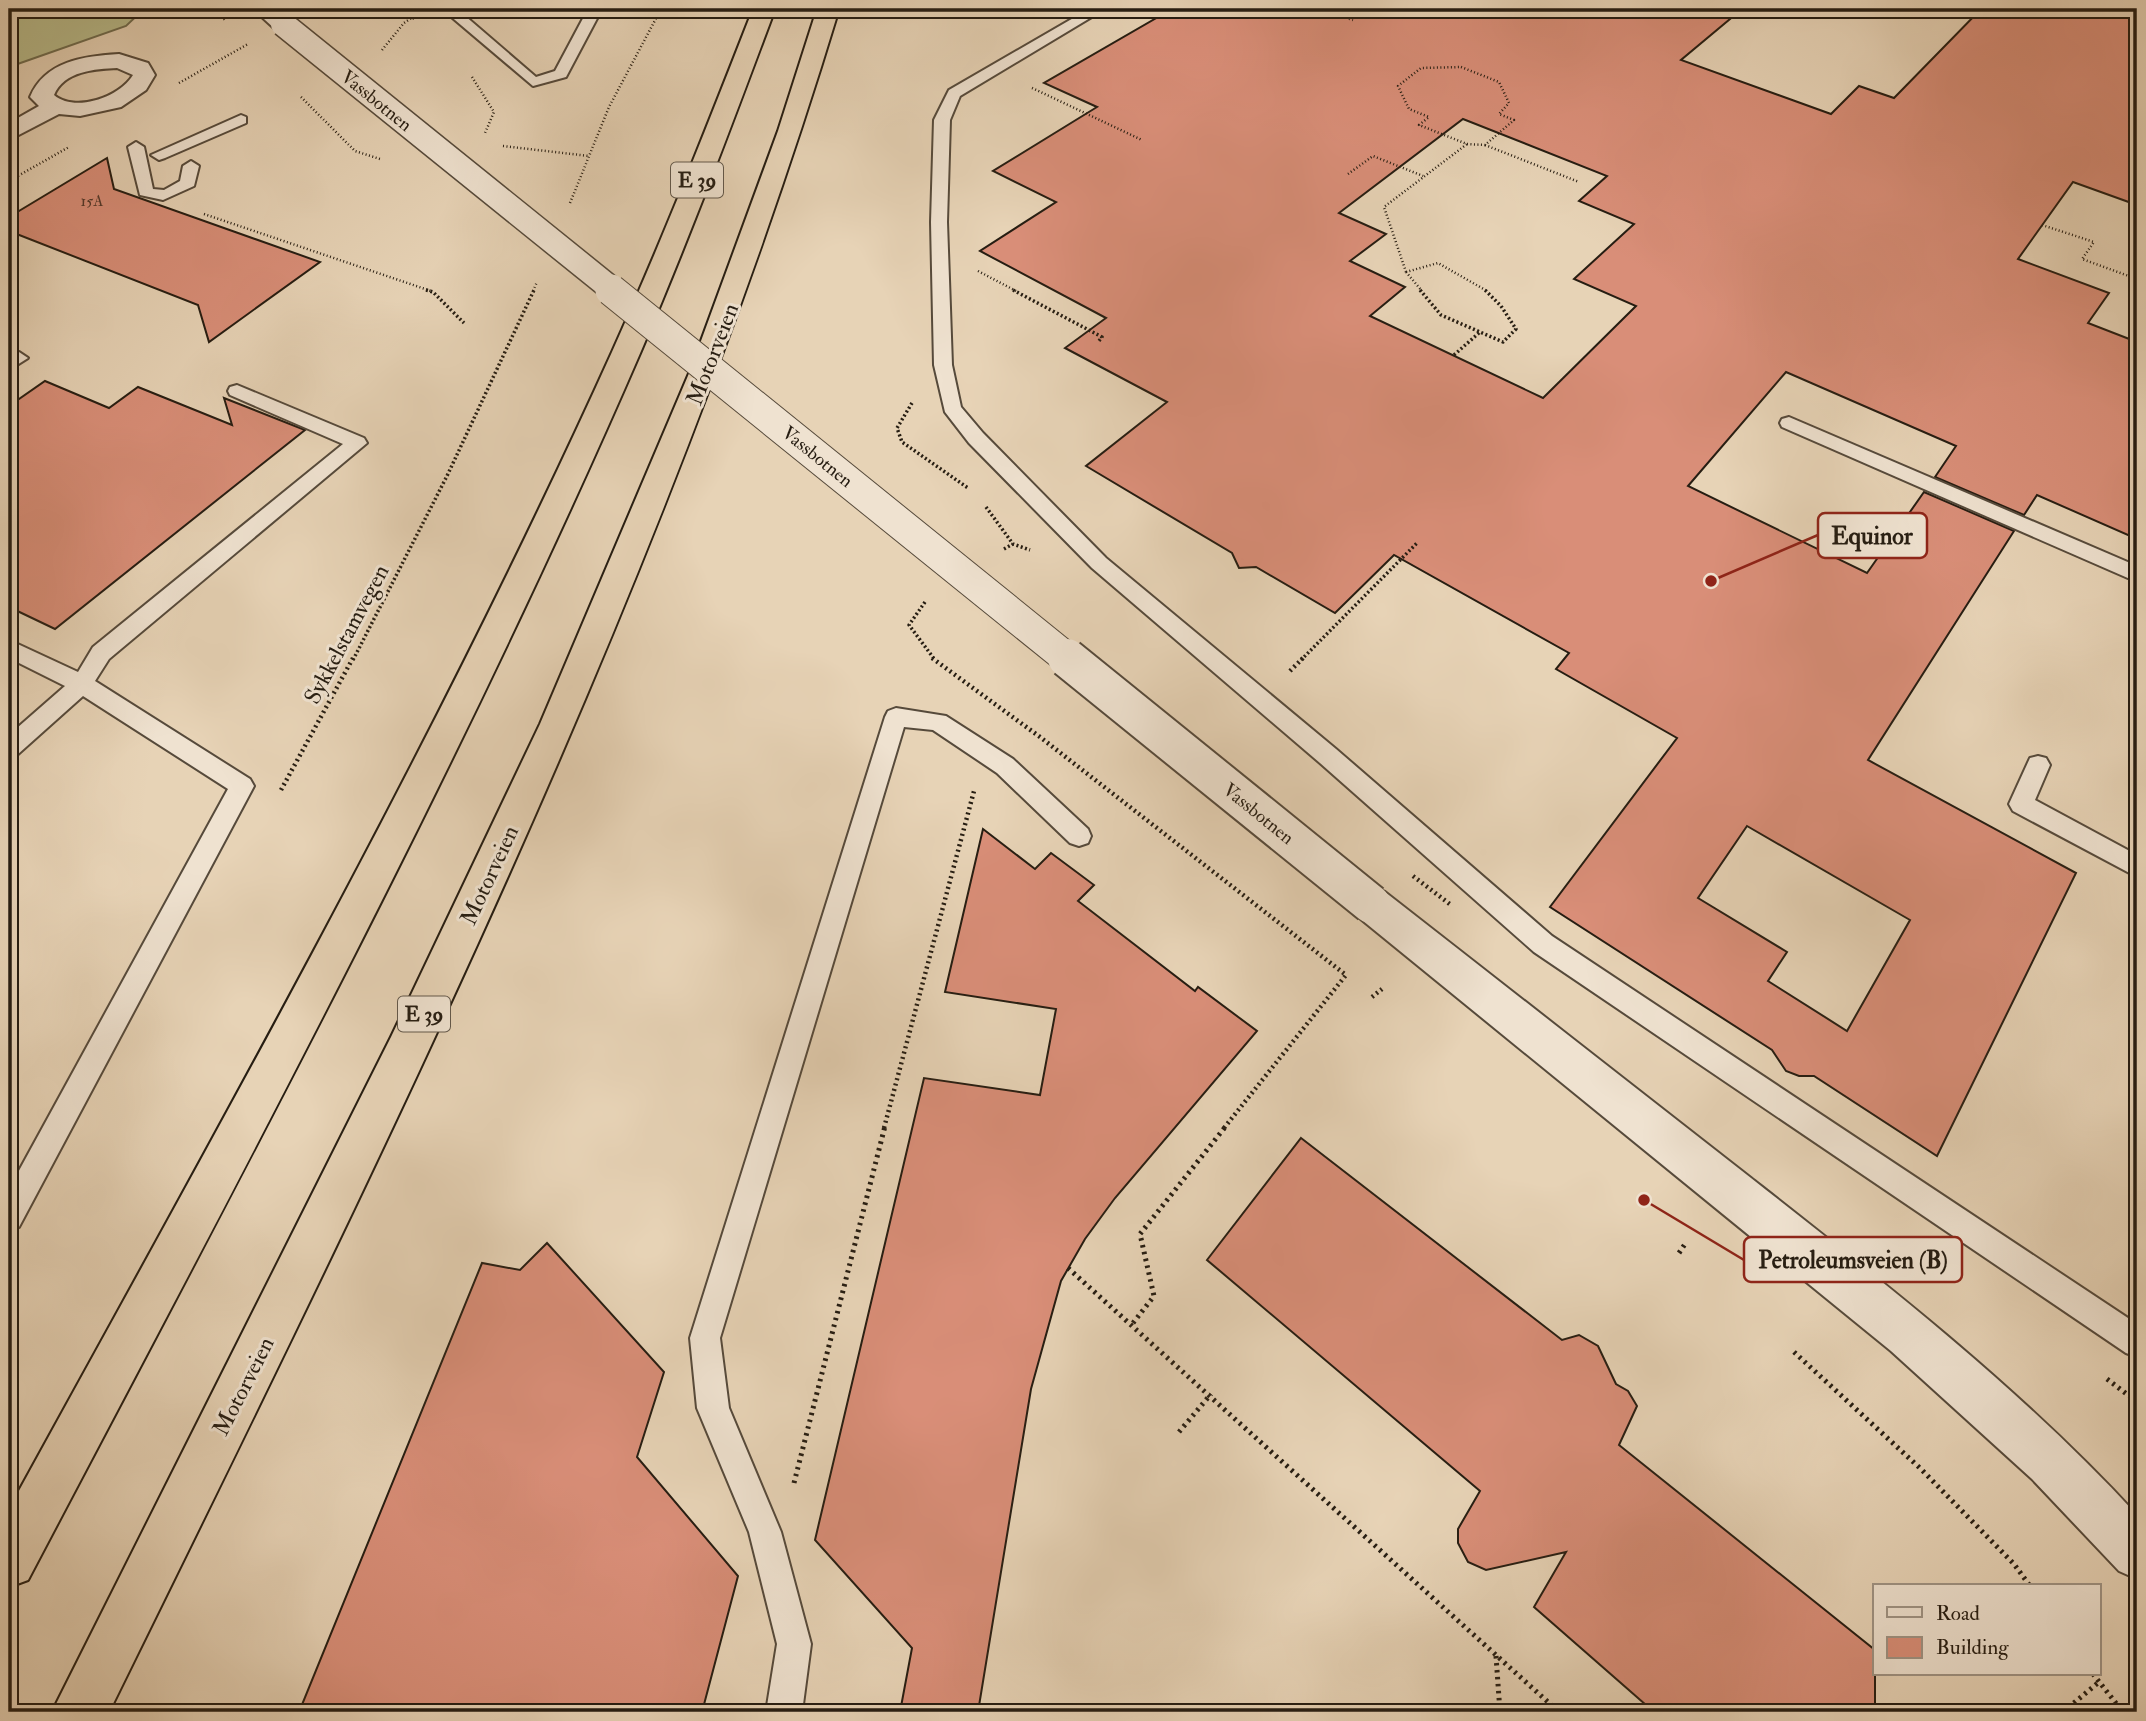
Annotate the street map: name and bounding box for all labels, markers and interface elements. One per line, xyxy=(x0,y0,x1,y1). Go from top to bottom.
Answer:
street label: Vassbotnen xyxy=(336,65,417,137)
road number: E 39 xyxy=(671,162,723,198)
house number: 15A xyxy=(81,191,103,211)
street label: Motorveien xyxy=(680,299,745,409)
street label: Vassbotnen xyxy=(777,421,858,493)
callout: Equinor xyxy=(1818,513,1927,558)
text: Equinor xyxy=(1831,521,1914,552)
street label: Sykkelstamvegen xyxy=(297,559,395,709)
street label: Vassbotnen xyxy=(1218,778,1299,850)
street label: Motorveien xyxy=(454,820,525,930)
road number: E 39 xyxy=(398,996,450,1032)
callout: Petroleumsveien (B) xyxy=(1744,1237,1962,1282)
text: Petroleumsveien (B) xyxy=(1758,1245,1948,1276)
street label: Motorveien xyxy=(206,1332,281,1440)
legend xyxy=(1873,1584,2100,1676)
text: Road xyxy=(1936,1600,1981,1627)
text: Building xyxy=(1936,1634,2009,1661)

